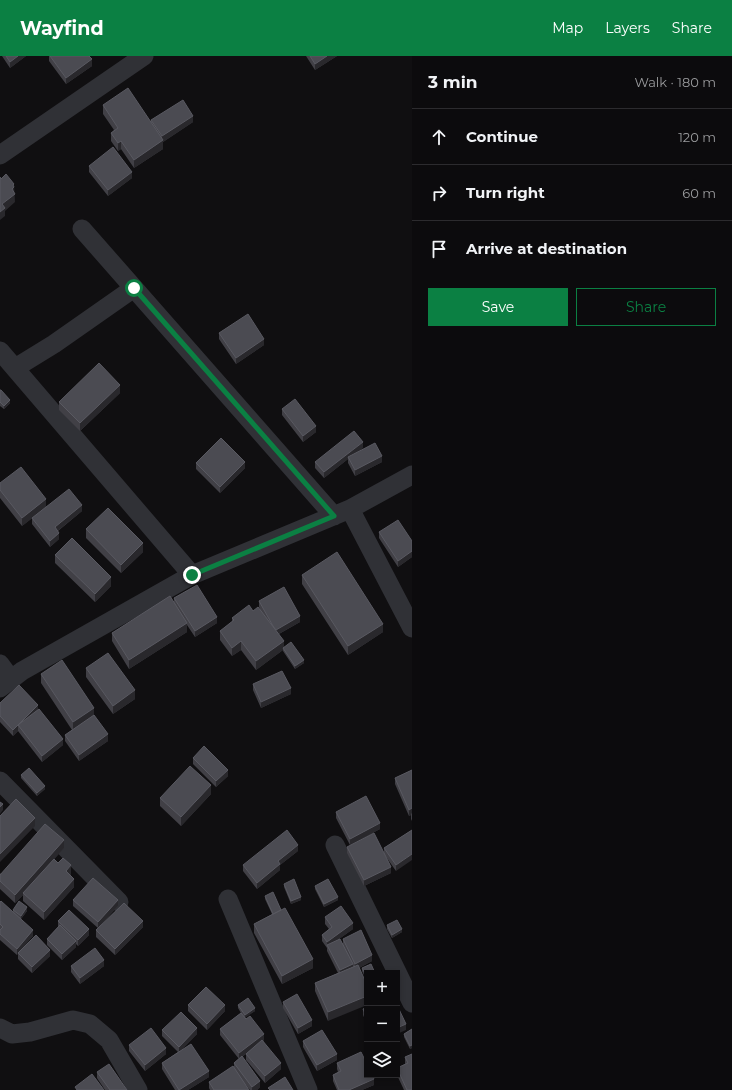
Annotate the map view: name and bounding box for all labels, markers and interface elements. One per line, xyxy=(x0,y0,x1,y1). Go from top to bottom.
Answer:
text: Wayfind xyxy=(20,17,104,40)
text: Map xyxy=(552,19,583,37)
text: Layers xyxy=(605,19,650,37)
text: Share xyxy=(672,19,712,37)
text: 3 min xyxy=(428,72,478,92)
text: Walk · 180 m xyxy=(634,74,716,90)
icon: ahead xyxy=(428,126,450,148)
text: Continue xyxy=(466,127,538,146)
text: 120 m xyxy=(678,129,716,145)
icon: right xyxy=(428,182,450,204)
text: Turn right xyxy=(466,183,545,202)
text: 60 m xyxy=(682,185,716,201)
icon: arrive xyxy=(428,238,450,260)
text: Arrive at destination xyxy=(466,239,627,258)
route start xyxy=(125,279,143,297)
button: Save xyxy=(428,288,568,326)
button: Share xyxy=(576,288,716,326)
route end xyxy=(183,566,201,584)
map controls xyxy=(364,970,400,1078)
button: + xyxy=(364,970,400,1006)
button: − xyxy=(364,1006,400,1042)
button: layers xyxy=(364,1042,400,1078)

